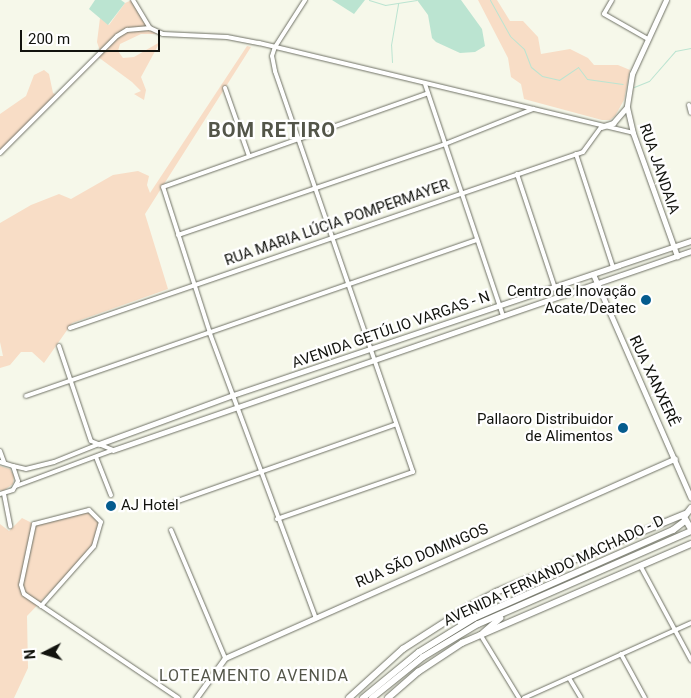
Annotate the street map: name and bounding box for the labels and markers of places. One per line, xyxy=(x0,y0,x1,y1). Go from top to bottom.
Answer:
place label: Centro de Inovação Acate/Deatec xyxy=(507,282,636,317)
marker: Centro de Inovação Acate/Deatec xyxy=(640,294,652,306)
place label: Pallaoro Distribuidor de Alimentos xyxy=(477,410,613,445)
marker: Pallaoro Distribuidor de Alimentos xyxy=(617,422,629,434)
place label: AJ Hotel xyxy=(121,497,179,515)
marker: AJ Hotel xyxy=(105,500,117,512)

